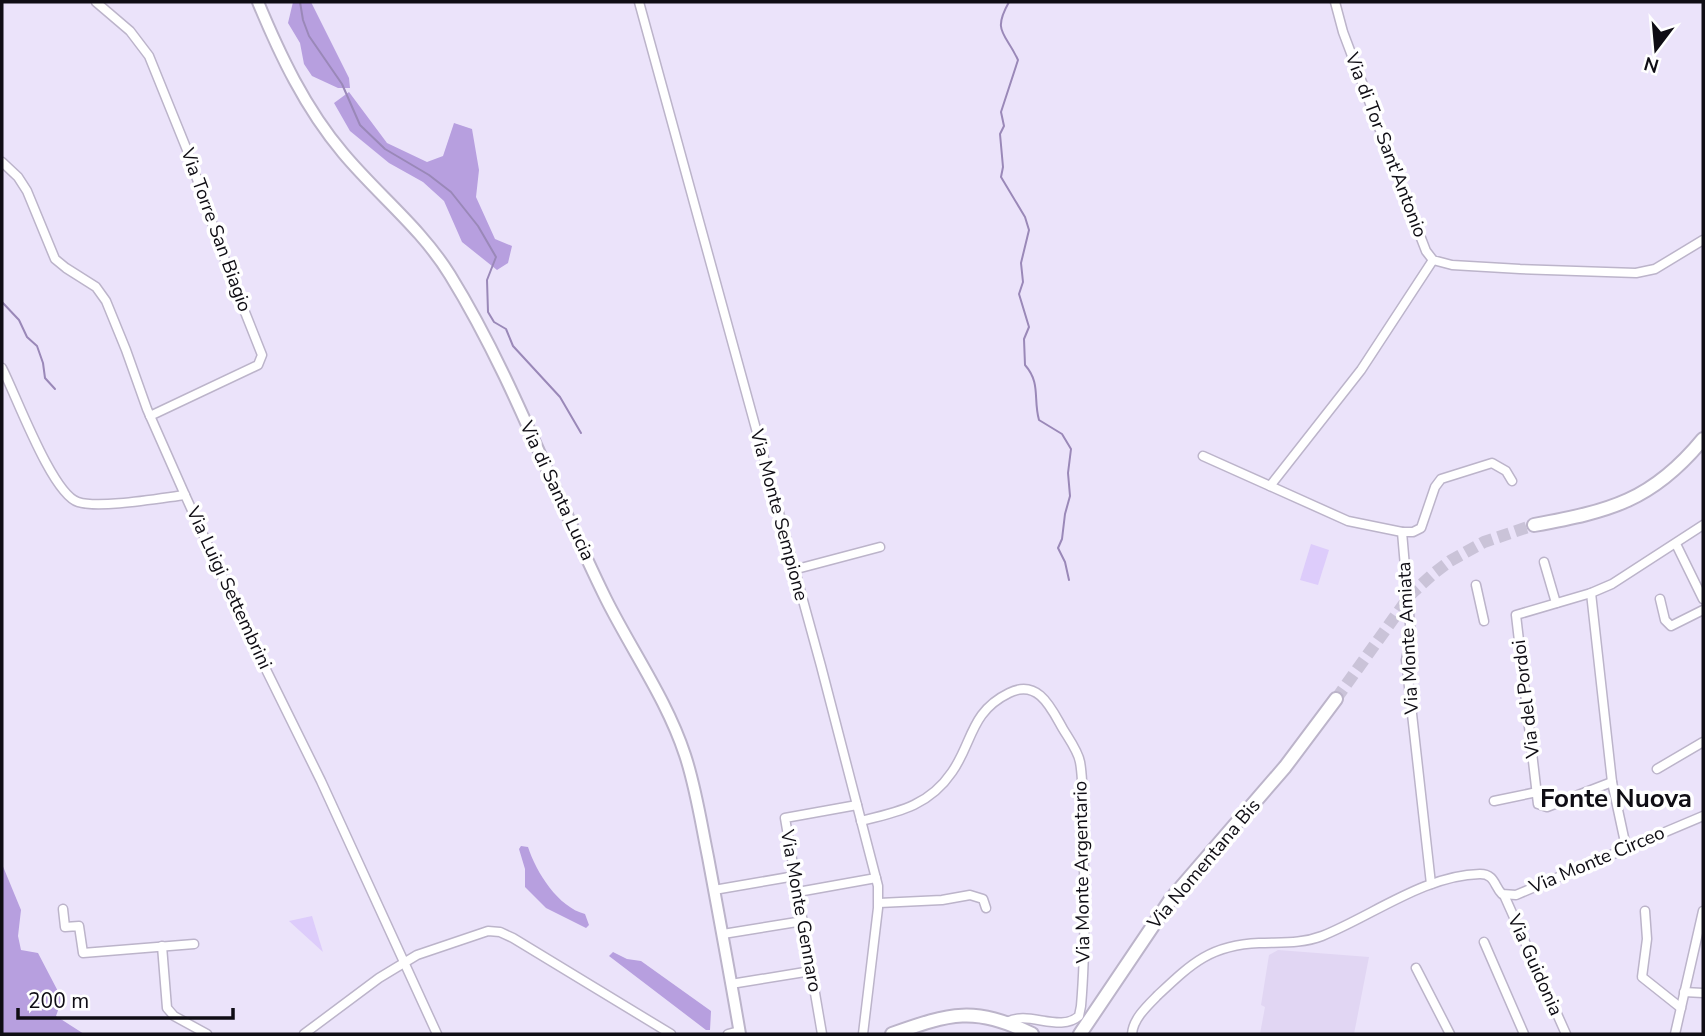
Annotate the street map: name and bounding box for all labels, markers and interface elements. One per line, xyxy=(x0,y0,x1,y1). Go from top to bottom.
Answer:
north arrow xyxy=(1621,14,1691,84)
street label: Via di Tor Sant'Antonio xyxy=(1338,48,1433,241)
text: N xyxy=(1641,50,1662,79)
street label: Via Torre San Biagio xyxy=(174,144,258,315)
street label: Via di Santa Lucia xyxy=(513,416,601,565)
street label: Via Monte Sempione xyxy=(743,425,814,604)
street label: Via Luigi Settembrini xyxy=(179,502,278,674)
street label: Via Monte Amiata xyxy=(1391,561,1425,716)
street label: Via del Pordoi xyxy=(1506,638,1546,761)
street label: Via Monte Argentario xyxy=(1067,780,1097,965)
district label: Fonte Nuova xyxy=(1540,781,1692,816)
street label: Via Nomentana Bis xyxy=(1141,793,1266,936)
street label: Via Monte Circeo xyxy=(1524,820,1669,901)
street label: Via Monte Gennaro xyxy=(774,827,828,994)
street label: Via Guidonia xyxy=(1501,909,1569,1020)
scale bar xyxy=(18,976,233,1020)
text: 200 m xyxy=(28,987,89,1015)

